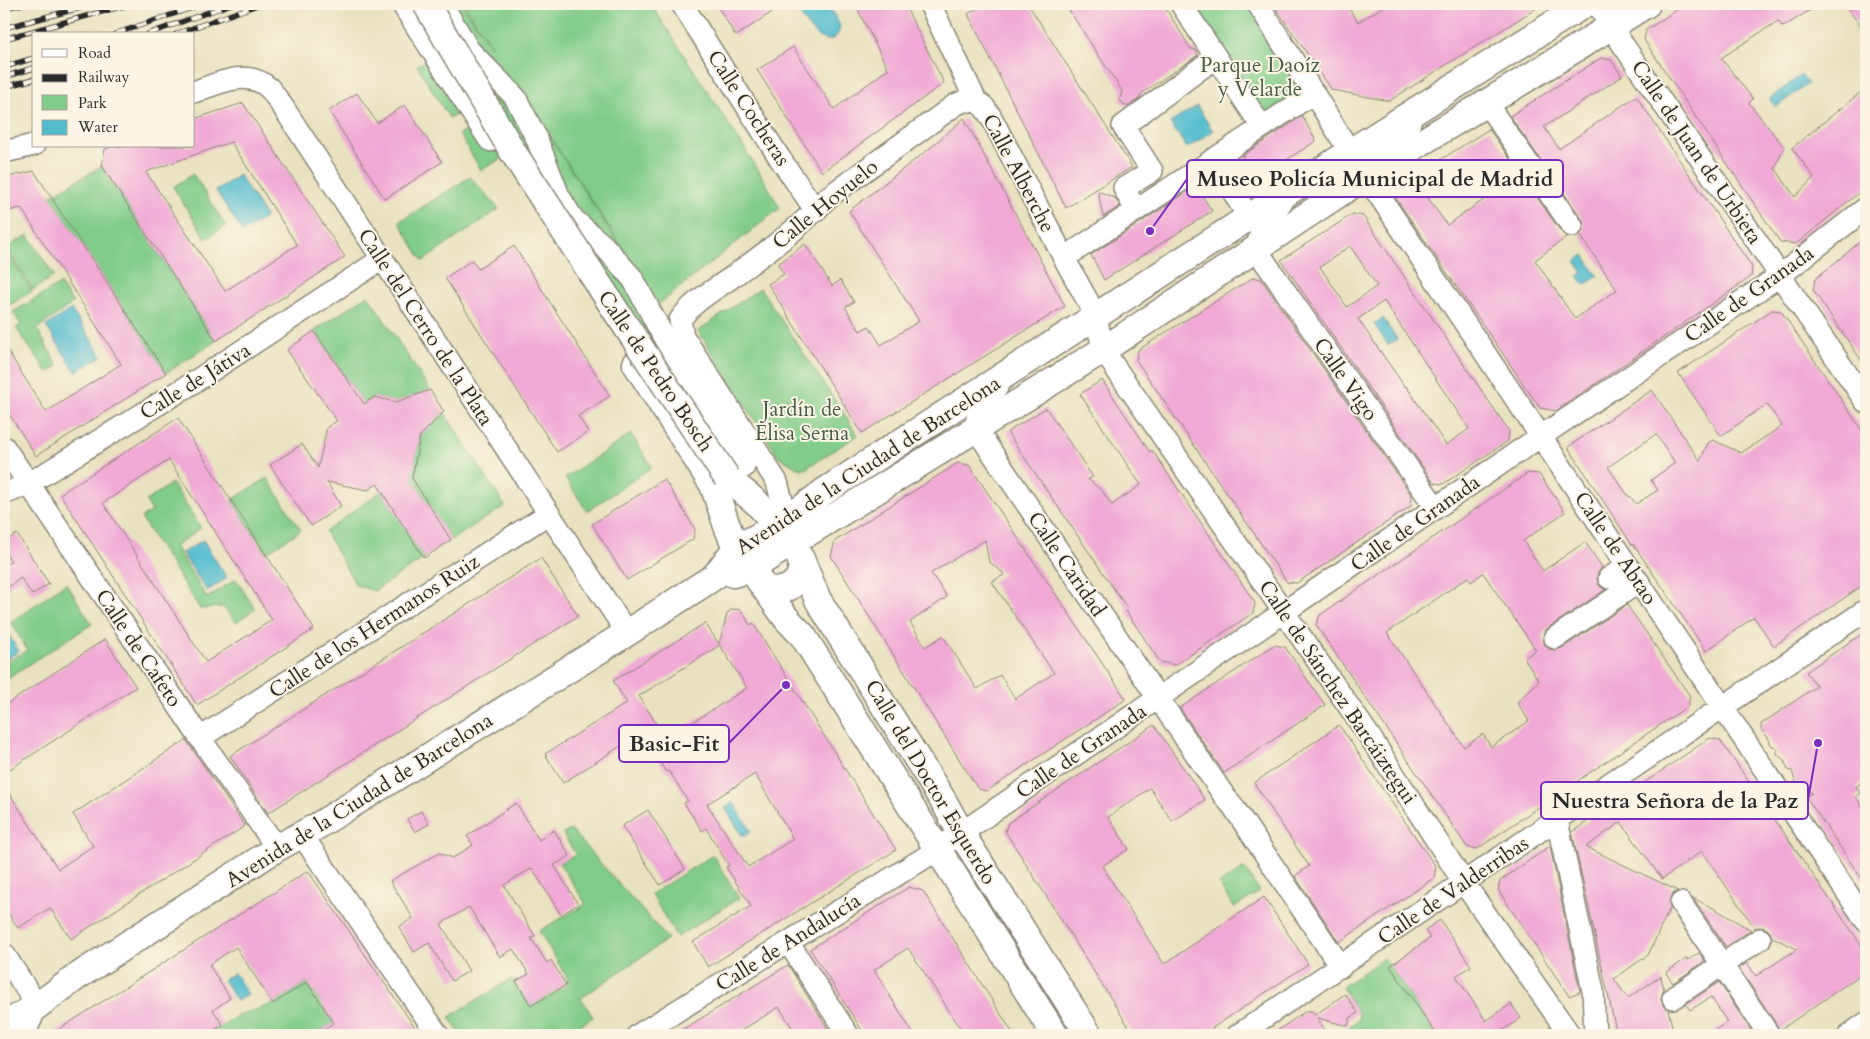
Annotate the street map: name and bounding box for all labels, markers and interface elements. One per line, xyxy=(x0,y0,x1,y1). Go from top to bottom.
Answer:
legend xyxy=(32,32,195,148)
text: Road xyxy=(78,43,111,63)
street label: Calle Cocheras xyxy=(700,45,797,172)
park label: Parque Daoíz y Velarde xyxy=(1200,51,1321,104)
street label: Calle de Juan de Urbieta xyxy=(1624,55,1769,250)
text: Railway xyxy=(78,67,129,87)
text: Park xyxy=(78,93,107,113)
street label: Calle Alberche xyxy=(975,109,1062,238)
text: Water xyxy=(77,117,119,137)
street label: Calle Hoyuelo xyxy=(766,153,884,256)
callout: Museo Policía Municipal de Madrid xyxy=(1187,160,1563,197)
text: Museo Policía Municipal de Madrid xyxy=(1197,164,1554,194)
street label: Calle del Cerro de la Plata xyxy=(351,223,500,431)
street label: Calle de Granada xyxy=(1679,239,1820,350)
street label: Calle de Pedro Bosch xyxy=(591,285,721,458)
street label: Calle Vigo xyxy=(1306,332,1385,427)
street label: Calle de Játiva xyxy=(134,336,256,427)
street label: Avenida de la Ciudad de Barcelona xyxy=(730,369,1006,562)
park label: Jardín de Elisa Serna xyxy=(755,395,849,448)
street label: Calle de Granada xyxy=(1345,468,1486,579)
street label: Calle de Abtao xyxy=(1567,486,1664,611)
street label: Calle Caridad xyxy=(1021,506,1112,623)
street label: Calle de los Hermanos Ruiz xyxy=(263,547,486,705)
street label: Calle de Sánchez Barcáiztegui xyxy=(1252,574,1424,810)
street label: Calle de Cafeto xyxy=(88,584,189,713)
street label: Calle del Doctor Esquerdo xyxy=(858,674,1003,890)
street label: Calle de Granada xyxy=(1010,697,1152,806)
street label: Avenida de la Ciudad de Barcelona xyxy=(220,706,498,895)
callout: Basic-Fit xyxy=(619,725,729,762)
text: Basic-Fit xyxy=(629,729,719,759)
callout: Nuestra Señora de la Paz xyxy=(1541,782,1808,819)
text: Nuestra Señora de la Paz xyxy=(1552,786,1799,816)
street label: Calle de Valderribas xyxy=(1372,829,1535,952)
street label: Calle de Andalucía xyxy=(710,886,866,999)

